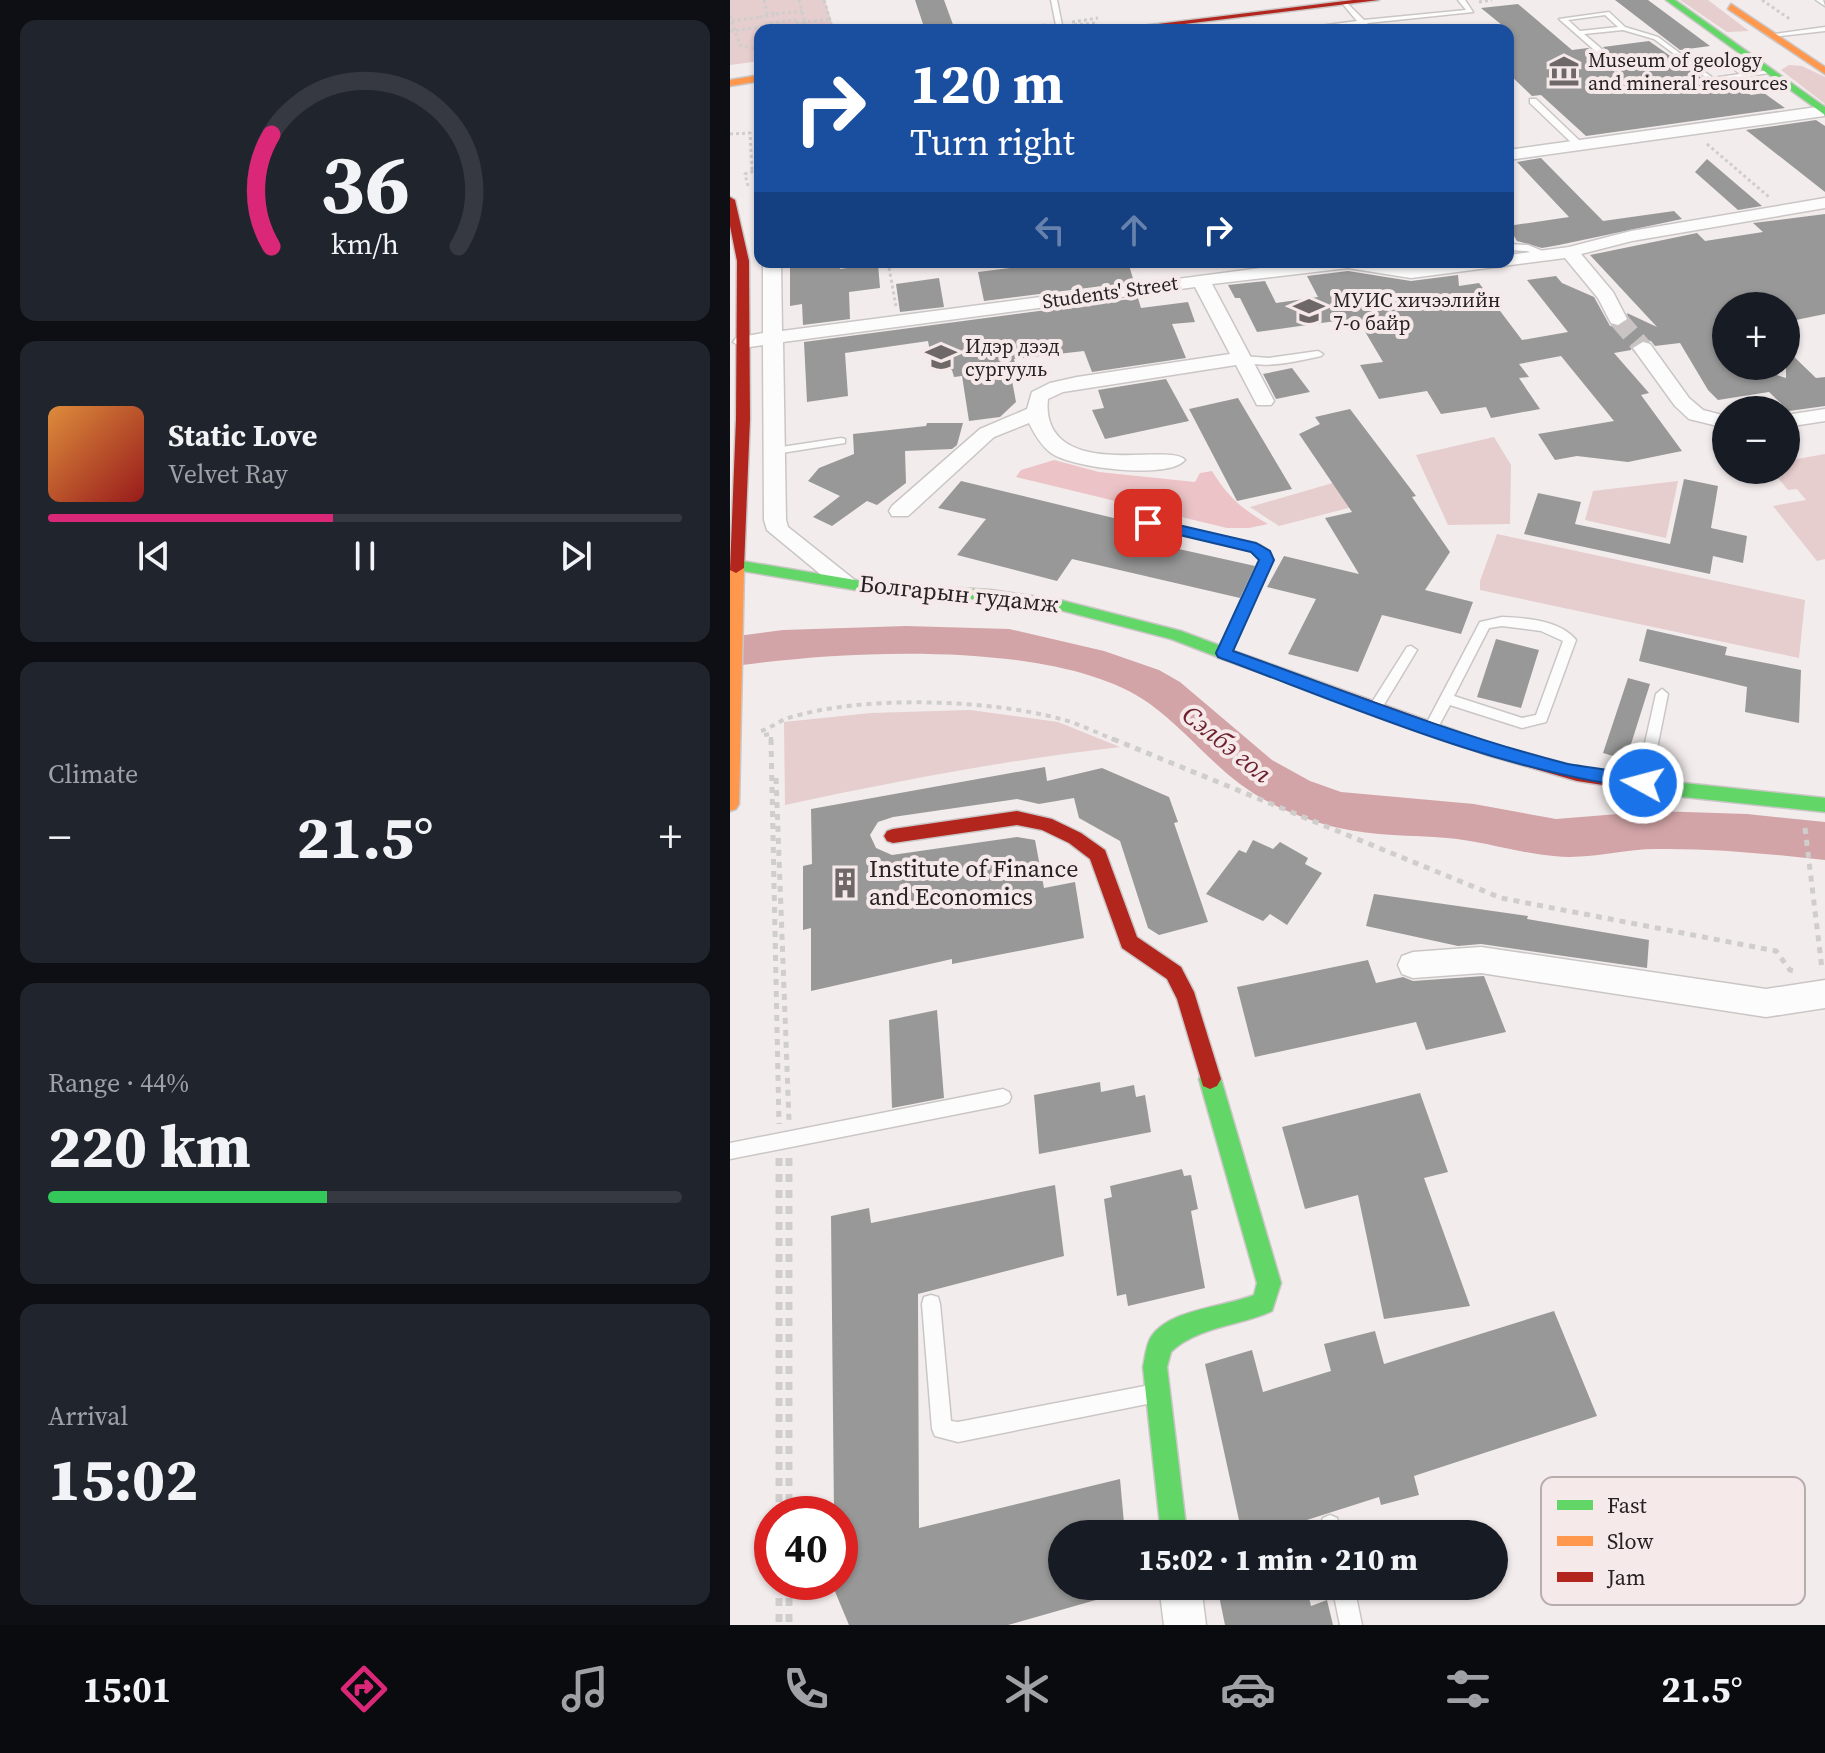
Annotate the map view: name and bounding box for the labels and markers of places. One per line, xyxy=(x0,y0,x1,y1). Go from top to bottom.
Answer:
place label: Museum of geology and mineral resources xyxy=(1588,46,1788,97)
museum icon: Museum of geology and mineral resources xyxy=(1547,54,1581,88)
place label: МУИС хичээлийн 7-о байр xyxy=(1333,286,1500,337)
school or university icon: МУИС хичээлийн 7-о байр xyxy=(1292,294,1326,328)
place label: Идэр дээд сургууль xyxy=(965,332,1059,383)
school or university icon: Идэр дээд сургууль xyxy=(924,340,958,374)
pin xyxy=(1114,489,1182,557)
place label: Institute of Finance and Economics xyxy=(869,852,1078,913)
building icon: Institute of Finance and Economics xyxy=(828,866,862,900)

